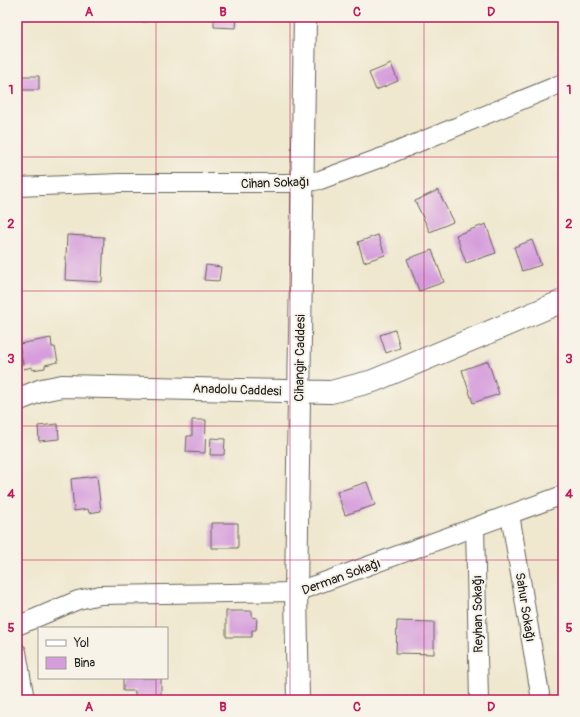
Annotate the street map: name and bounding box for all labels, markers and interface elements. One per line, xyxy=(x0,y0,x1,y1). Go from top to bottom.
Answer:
text: A xyxy=(85,4,94,20)
text: B xyxy=(219,4,227,20)
text: C xyxy=(353,4,361,20)
text: D xyxy=(487,4,495,20)
text: 1 xyxy=(8,82,14,98)
text: 1 xyxy=(566,82,572,98)
street label: Cihan Sokağı xyxy=(240,174,310,192)
text: 2 xyxy=(7,216,15,232)
text: 2 xyxy=(565,216,573,232)
street label: Cihangir Caddesi xyxy=(291,314,309,402)
text: 3 xyxy=(7,351,15,367)
text: 3 xyxy=(565,351,573,367)
street label: Anadolu Caddesi xyxy=(192,380,282,400)
text: 4 xyxy=(7,486,15,502)
text: 4 xyxy=(565,486,573,502)
street label: Derman Sokağı xyxy=(300,555,383,599)
street label: Sahur Sokağı xyxy=(512,571,538,643)
street label: Reyhan Sokağı xyxy=(469,575,487,653)
text: 5 xyxy=(7,620,15,636)
text: 5 xyxy=(565,620,573,636)
legend xyxy=(38,627,168,679)
text: Yol xyxy=(73,636,89,651)
text: Bina xyxy=(74,656,96,671)
text: A xyxy=(85,699,94,715)
text: B xyxy=(219,699,227,715)
text: C xyxy=(353,699,361,715)
text: D xyxy=(487,699,495,715)

